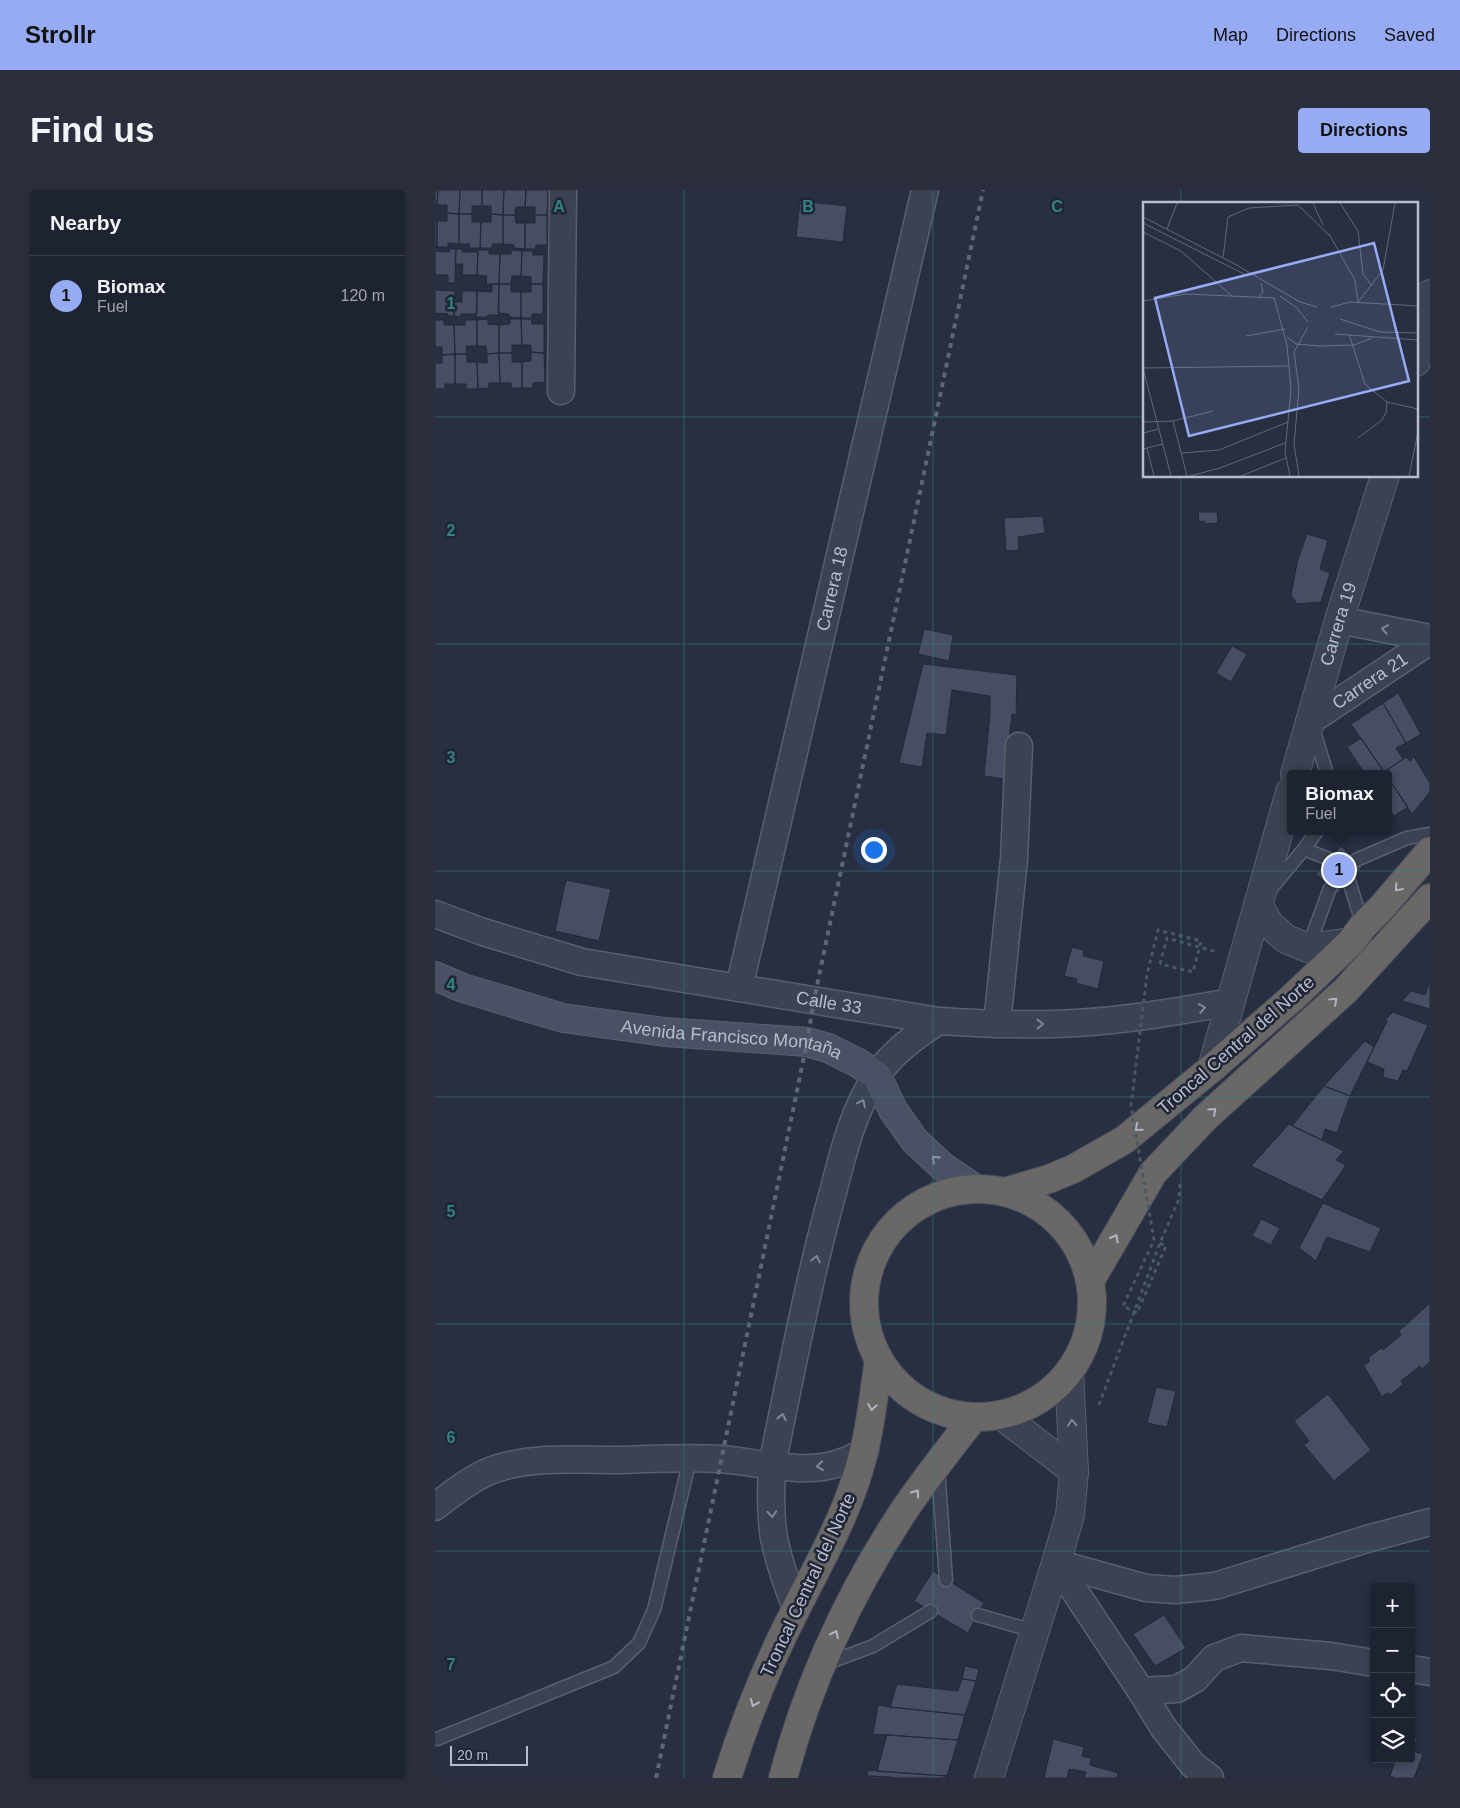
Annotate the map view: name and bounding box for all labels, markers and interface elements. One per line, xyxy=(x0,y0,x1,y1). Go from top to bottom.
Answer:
text: Strollr xyxy=(25,21,96,48)
text: Map xyxy=(1213,25,1248,45)
text: Directions xyxy=(1276,25,1356,45)
text: Saved xyxy=(1384,25,1435,45)
button: Directions xyxy=(1298,108,1430,153)
text: Find us xyxy=(30,110,154,149)
text: A xyxy=(553,198,565,215)
text: B xyxy=(802,198,814,215)
text: C xyxy=(1051,198,1063,215)
inset map xyxy=(1143,202,1417,478)
text: Nearby xyxy=(50,211,121,234)
text: Biomax xyxy=(97,276,166,297)
text: 1 xyxy=(62,287,70,304)
text: 120 m xyxy=(341,287,385,304)
text: 1 xyxy=(447,295,456,312)
text: Fuel xyxy=(97,298,128,315)
text: 2 xyxy=(447,522,456,539)
street label: Carrera 18 xyxy=(813,545,852,633)
street label: Carrera 19 xyxy=(1316,580,1360,668)
one-way arrow xyxy=(1380,624,1389,635)
street label: Carrera 21 xyxy=(1329,649,1411,713)
text: 3 xyxy=(447,749,456,766)
popup xyxy=(1287,770,1392,835)
text: Biomax xyxy=(1305,783,1374,804)
text: Fuel xyxy=(1305,805,1336,822)
your location xyxy=(861,837,887,863)
pin: 1 xyxy=(1323,851,1355,889)
one-way arrow xyxy=(1395,882,1404,891)
street label: Troncal Central del Norte xyxy=(1154,972,1318,1118)
text: 4 xyxy=(447,976,456,993)
street label: Calle 33 xyxy=(795,988,863,1018)
one-way arrow xyxy=(1328,998,1337,1007)
one-way arrow xyxy=(1197,1003,1206,1013)
street label: Avenida Francisco Montaña xyxy=(620,1016,846,1064)
one-way arrow xyxy=(1036,1019,1044,1029)
one-way arrow xyxy=(856,1099,866,1108)
one-way arrow xyxy=(1208,1107,1217,1116)
one-way arrow xyxy=(1135,1123,1144,1131)
one-way arrow xyxy=(931,1156,940,1165)
text: 5 xyxy=(447,1203,456,1220)
one-way arrow xyxy=(1108,1235,1118,1244)
one-way arrow xyxy=(810,1254,821,1263)
one-way arrow xyxy=(868,1403,878,1412)
one-way arrow xyxy=(776,1413,787,1422)
one-way arrow xyxy=(1066,1418,1077,1426)
text: 6 xyxy=(447,1429,456,1446)
one-way arrow xyxy=(815,1460,823,1471)
one-way arrow xyxy=(910,1489,919,1499)
street label: Troncal Central del Norte xyxy=(757,1490,859,1680)
one-way arrow xyxy=(767,1510,778,1518)
map controls xyxy=(1370,1583,1415,1763)
button: + xyxy=(1370,1583,1415,1628)
button: − xyxy=(1370,1628,1415,1673)
one-way arrow xyxy=(829,1630,839,1639)
text: 7 xyxy=(447,1656,456,1673)
button: locate xyxy=(1370,1673,1415,1718)
one-way arrow xyxy=(750,1698,760,1707)
button: layers xyxy=(1370,1718,1415,1763)
scale bar xyxy=(450,1743,527,1766)
text: 20 m xyxy=(457,1747,488,1763)

